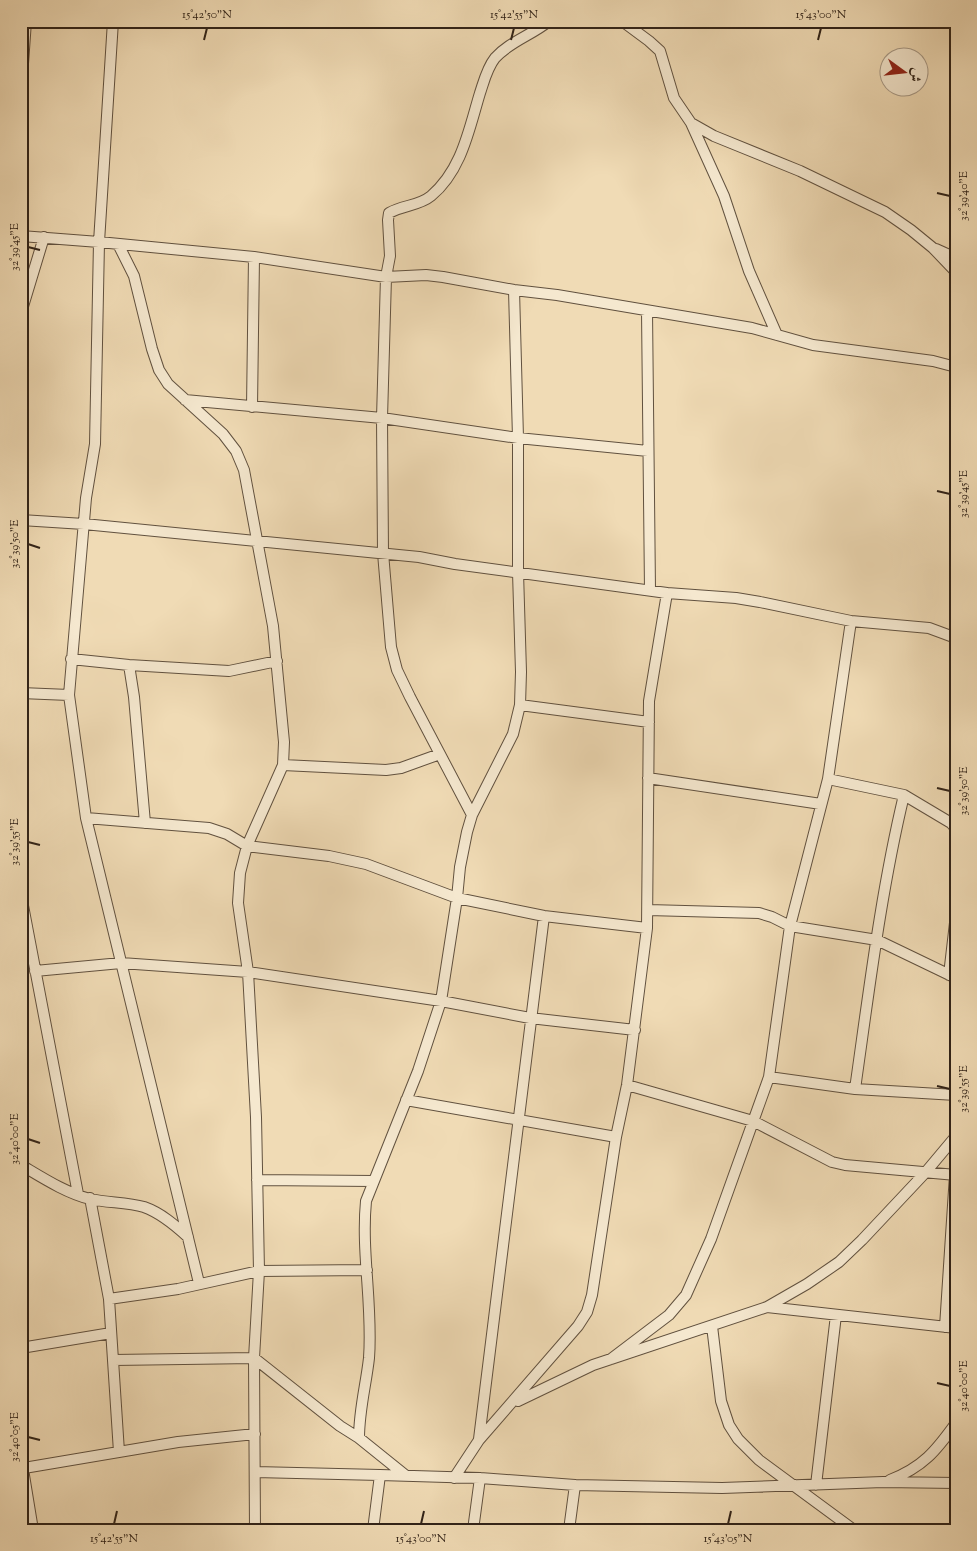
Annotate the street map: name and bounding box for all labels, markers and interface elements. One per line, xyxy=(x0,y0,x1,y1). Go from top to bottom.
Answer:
text: 15°42'50"N xyxy=(182,6,232,24)
text: 15°42'55"N xyxy=(490,6,538,24)
text: 15°43'00"N xyxy=(796,6,847,24)
north arrow xyxy=(880,48,930,98)
text: ش xyxy=(903,66,926,84)
text: 32°39'40"E xyxy=(955,170,973,221)
text: 32°39'45"E xyxy=(6,222,24,271)
text: 32°39'45"E xyxy=(955,469,973,518)
text: 32°39'50"E xyxy=(6,519,24,569)
text: 32°39'50"E xyxy=(955,766,973,816)
text: 32°39'55"E xyxy=(6,818,24,866)
text: 32°39'55"E xyxy=(955,1065,973,1113)
text: 32°40'00"E xyxy=(6,1112,24,1165)
text: 32°40'00"E xyxy=(955,1359,973,1412)
text: 32°40'05"E xyxy=(6,1411,24,1462)
text: 15°42'55"N xyxy=(90,1530,138,1548)
text: 15°43'00"N xyxy=(396,1530,447,1548)
text: 15°43'05"N xyxy=(704,1530,753,1548)

